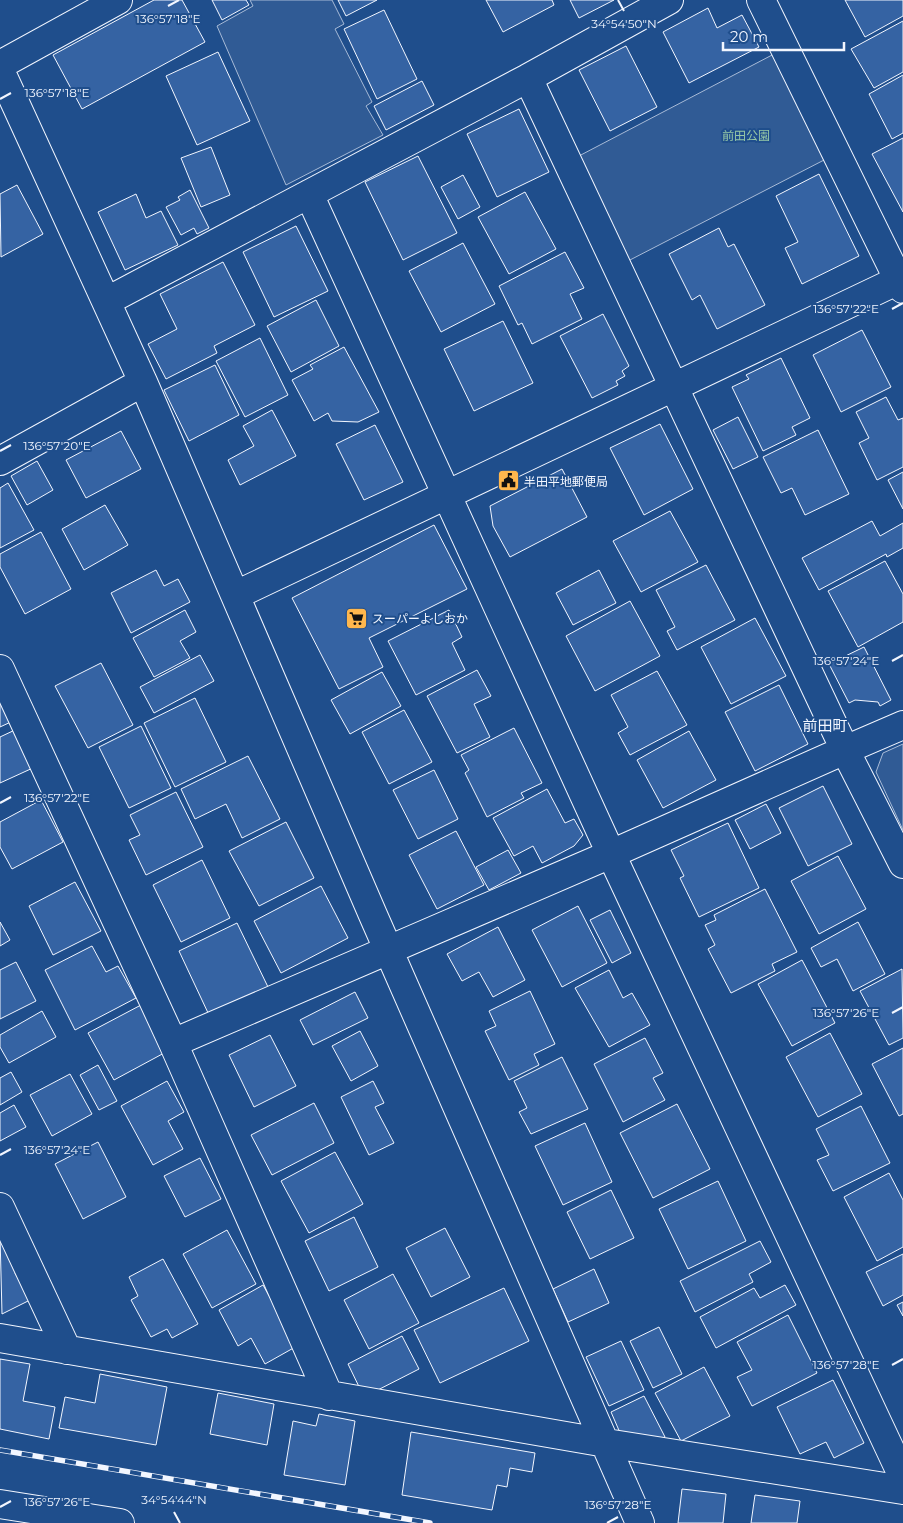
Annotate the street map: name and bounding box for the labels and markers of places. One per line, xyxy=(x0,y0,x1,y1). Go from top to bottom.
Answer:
public building icon: 半田平地郵便局 xyxy=(496,469,520,493)
place label: 半田平地郵便局 xyxy=(524,474,608,489)
supermarket icon: スーパーよしおか xyxy=(344,606,368,630)
place label: スーパーよしおか xyxy=(372,611,468,626)

